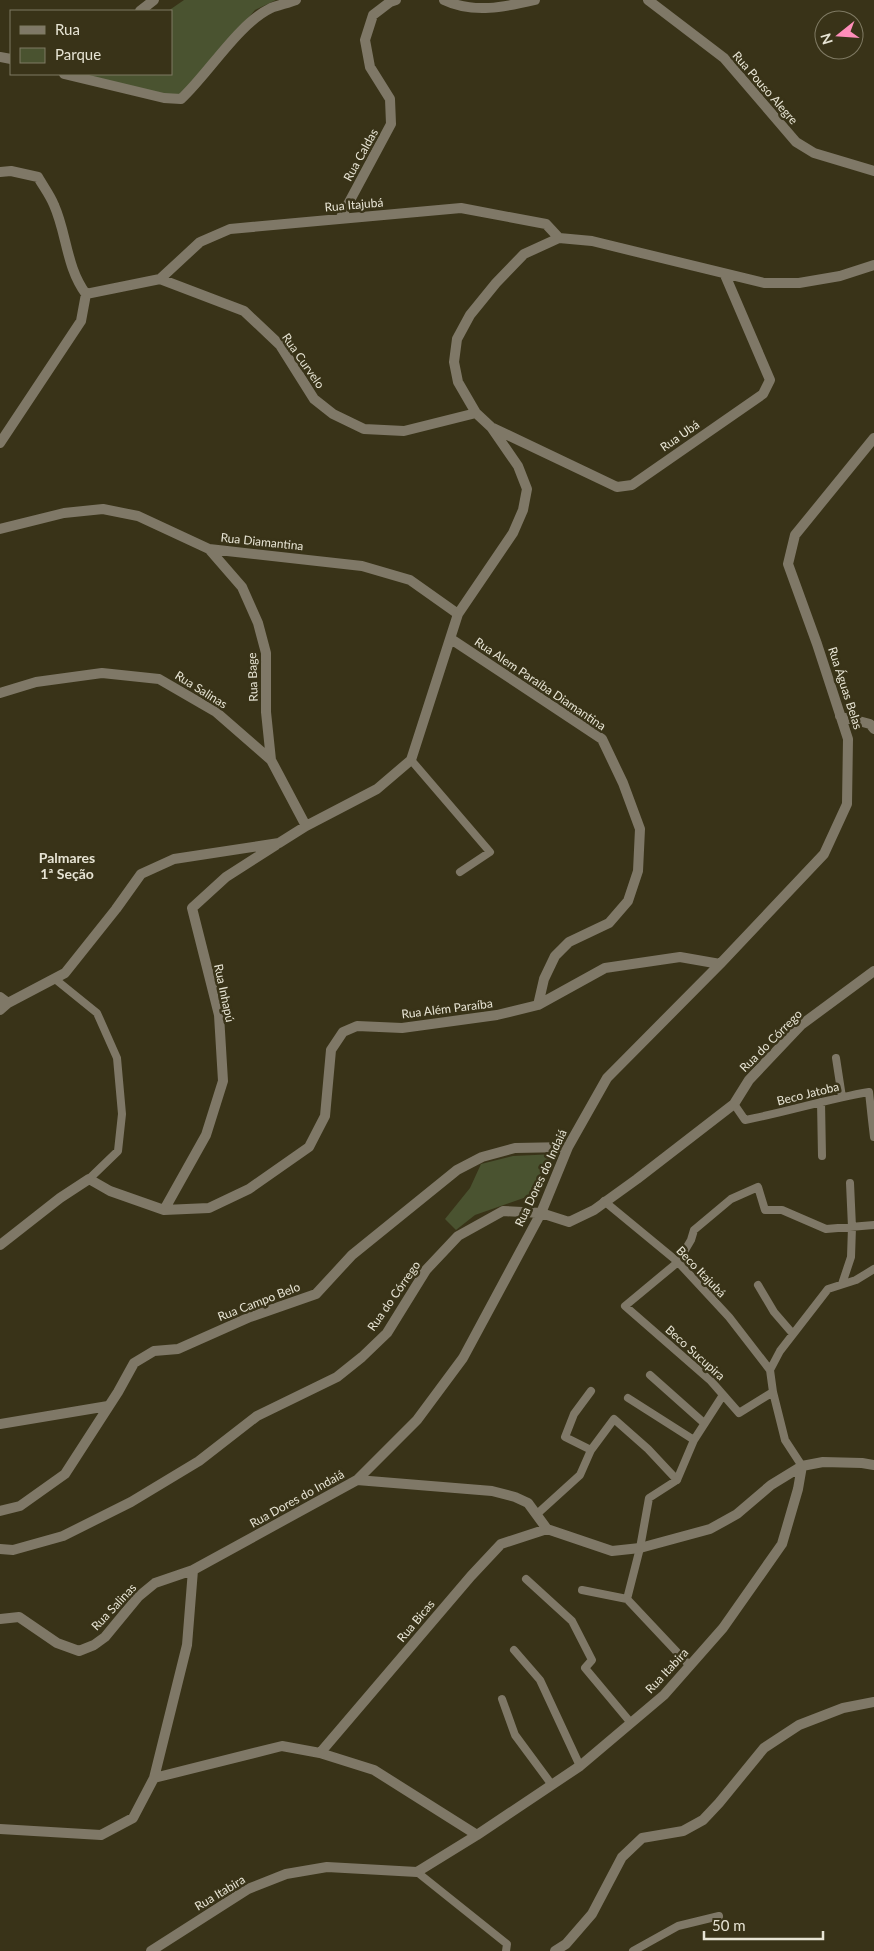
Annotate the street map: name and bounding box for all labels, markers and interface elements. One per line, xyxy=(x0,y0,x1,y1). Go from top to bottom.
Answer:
legend xyxy=(10,10,172,75)
north arrow xyxy=(814,10,864,60)
text: Rua xyxy=(55,20,80,38)
text: N xyxy=(816,31,836,47)
text: Parque xyxy=(55,45,101,63)
street label: Rua Pouso Alegre xyxy=(730,48,801,127)
street label: Rua Caldas xyxy=(340,126,381,184)
street label: Rua Itajubá xyxy=(324,194,384,215)
street label: Rua Curvelo xyxy=(279,330,328,391)
street label: Rua Ubá xyxy=(657,417,702,454)
street label: Rua Diamantina xyxy=(220,530,304,553)
street label: Rua Alem Paraíba Diamantina xyxy=(472,634,609,733)
street label: Rua Águas Belas xyxy=(825,645,866,731)
street label: Rua Bage xyxy=(244,652,261,702)
street label: Rua Salinas xyxy=(172,668,230,712)
district label: Palmares 1ª Seção xyxy=(39,849,95,882)
street label: Rua Inhapú xyxy=(211,962,238,1023)
street label: Rua Além Paraíba xyxy=(400,995,493,1022)
street label: Rua do Córrego xyxy=(736,1006,805,1075)
street label: Beco Jatoba xyxy=(775,1079,841,1108)
street label: Rua Dores do Indaiá xyxy=(511,1127,570,1229)
street label: Beco Itajubá xyxy=(673,1243,729,1300)
street label: Rua do Córrego xyxy=(364,1258,423,1334)
street label: Rua Campo Belo xyxy=(215,1279,302,1324)
street label: Beco Sucupira xyxy=(663,1322,728,1383)
street label: Rua Dores do Indaiá xyxy=(247,1466,347,1531)
street label: Rua Salinas xyxy=(88,1580,139,1633)
street label: Rua Bicas xyxy=(394,1597,438,1645)
street label: Rua Itabira xyxy=(642,1645,691,1696)
street label: Rua Itabira xyxy=(192,1872,248,1913)
scale bar xyxy=(704,1908,823,1940)
text: 50 m xyxy=(712,1916,746,1934)

